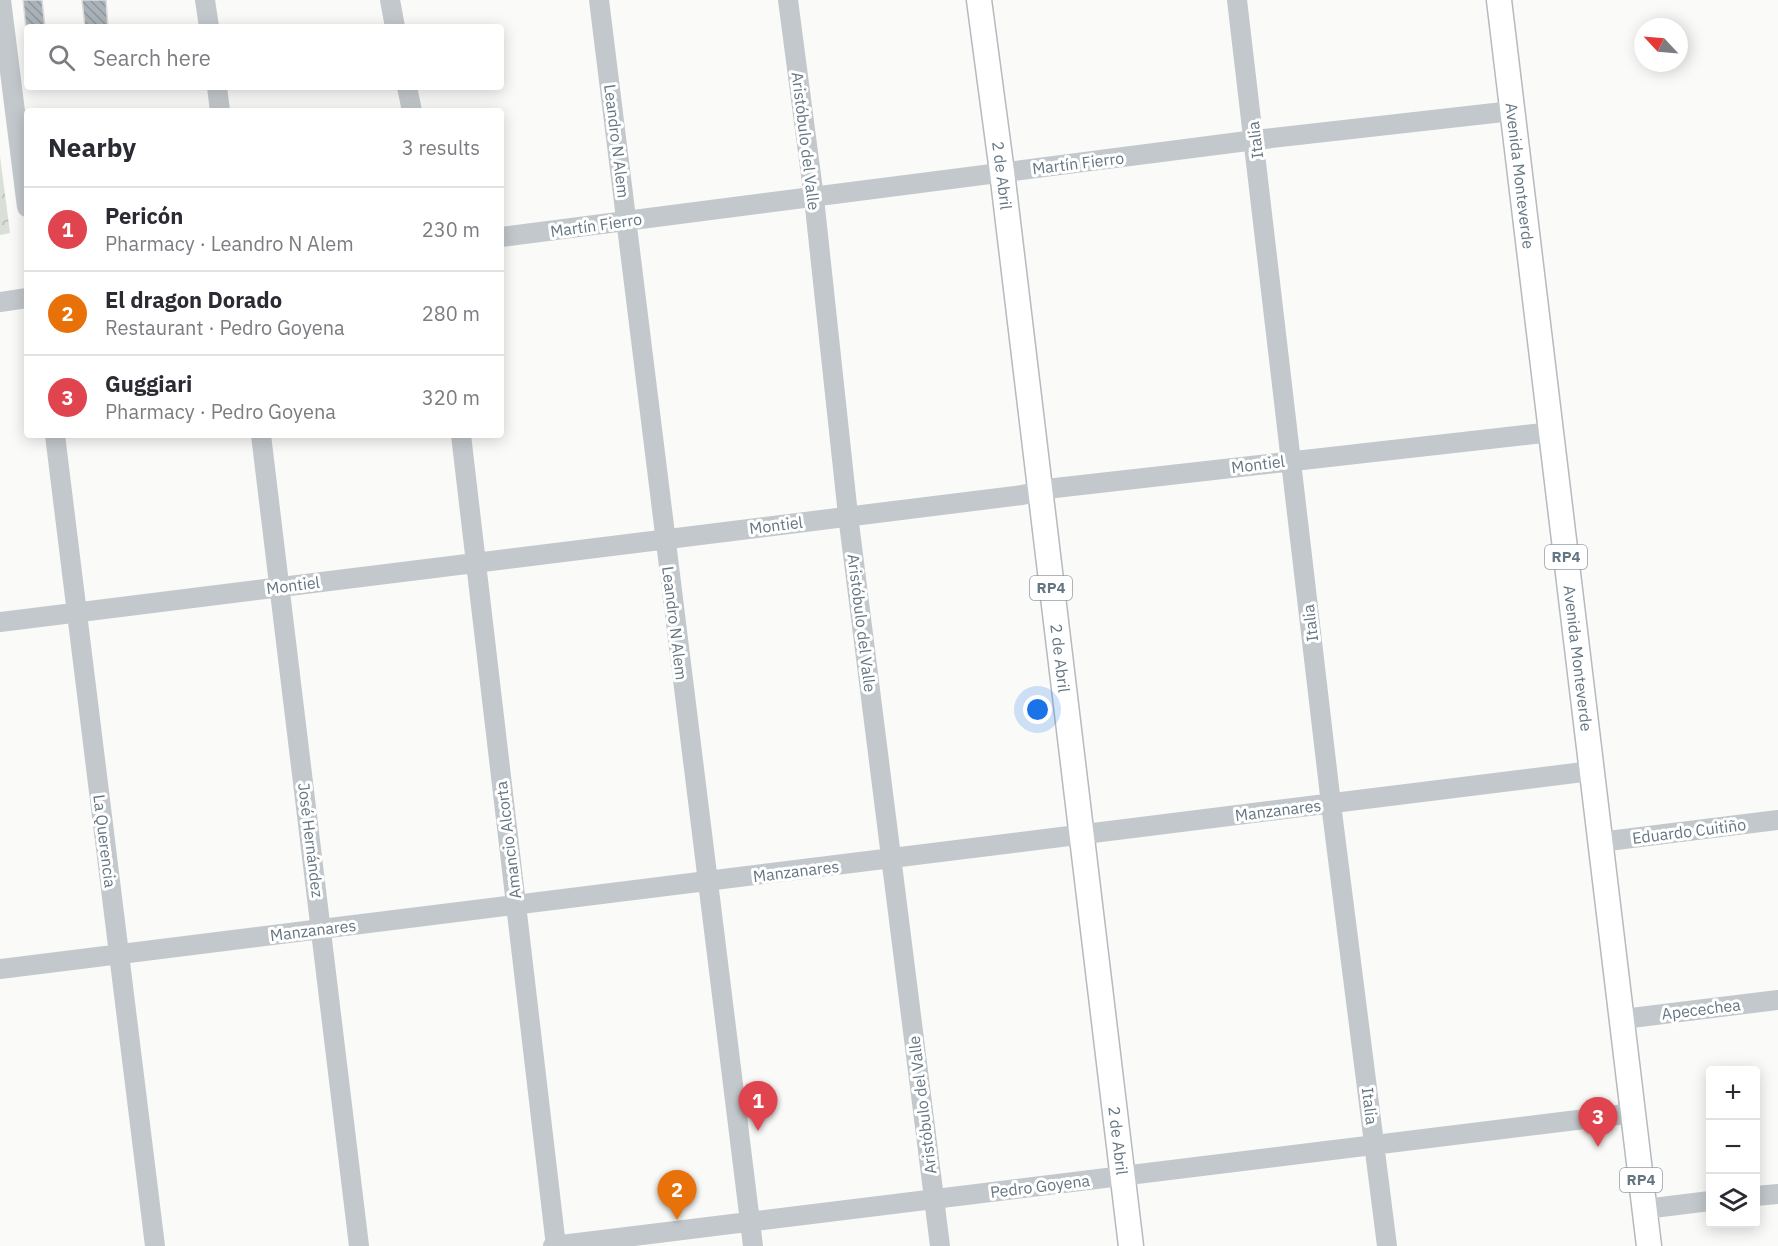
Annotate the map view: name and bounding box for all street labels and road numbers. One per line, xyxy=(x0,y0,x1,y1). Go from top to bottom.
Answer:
street label: Aristóbulo del Valle xyxy=(788,71,824,212)
street label: Leandro N Alem xyxy=(600,83,634,199)
street label: Avenida Monteverde xyxy=(1501,102,1539,250)
street label: Italia xyxy=(1243,120,1267,160)
street label: 2 de Abril xyxy=(988,140,1016,211)
street label: Martín Fierro xyxy=(1031,147,1125,179)
street label: Martín Fierro xyxy=(549,209,643,241)
street label: Montiel xyxy=(1230,451,1286,477)
street label: Montiel xyxy=(748,512,804,538)
road number: RP4 xyxy=(1545,545,1587,569)
street label: Aristóbulo del Valle xyxy=(844,553,880,694)
street label: Leandro N Alem xyxy=(658,565,692,681)
street label: Montiel xyxy=(265,572,321,598)
road number: RP4 xyxy=(1030,576,1072,600)
street label: Avenida Monteverde xyxy=(1560,584,1597,733)
street label: Italia xyxy=(1298,603,1322,643)
street label: 2 de Abril xyxy=(1046,623,1074,693)
street label: Amancio Alcorta xyxy=(491,780,525,900)
street label: José Hernández xyxy=(294,781,328,899)
street label: La Querencia xyxy=(89,793,121,889)
street label: Manzanares xyxy=(1234,795,1322,825)
street label: Eduardo Cuitiño xyxy=(1631,814,1747,848)
street label: Manzanares xyxy=(752,856,840,886)
street label: Manzanares xyxy=(269,915,357,945)
street label: Apecechea xyxy=(1660,994,1742,1024)
street label: Aristóbulo del Valle xyxy=(904,1034,940,1175)
street label: Italia xyxy=(1358,1086,1382,1126)
street label: 2 de Abril xyxy=(1104,1105,1132,1176)
road number: RP4 xyxy=(1620,1168,1662,1192)
street label: Pedro Goyena xyxy=(989,1170,1091,1202)

